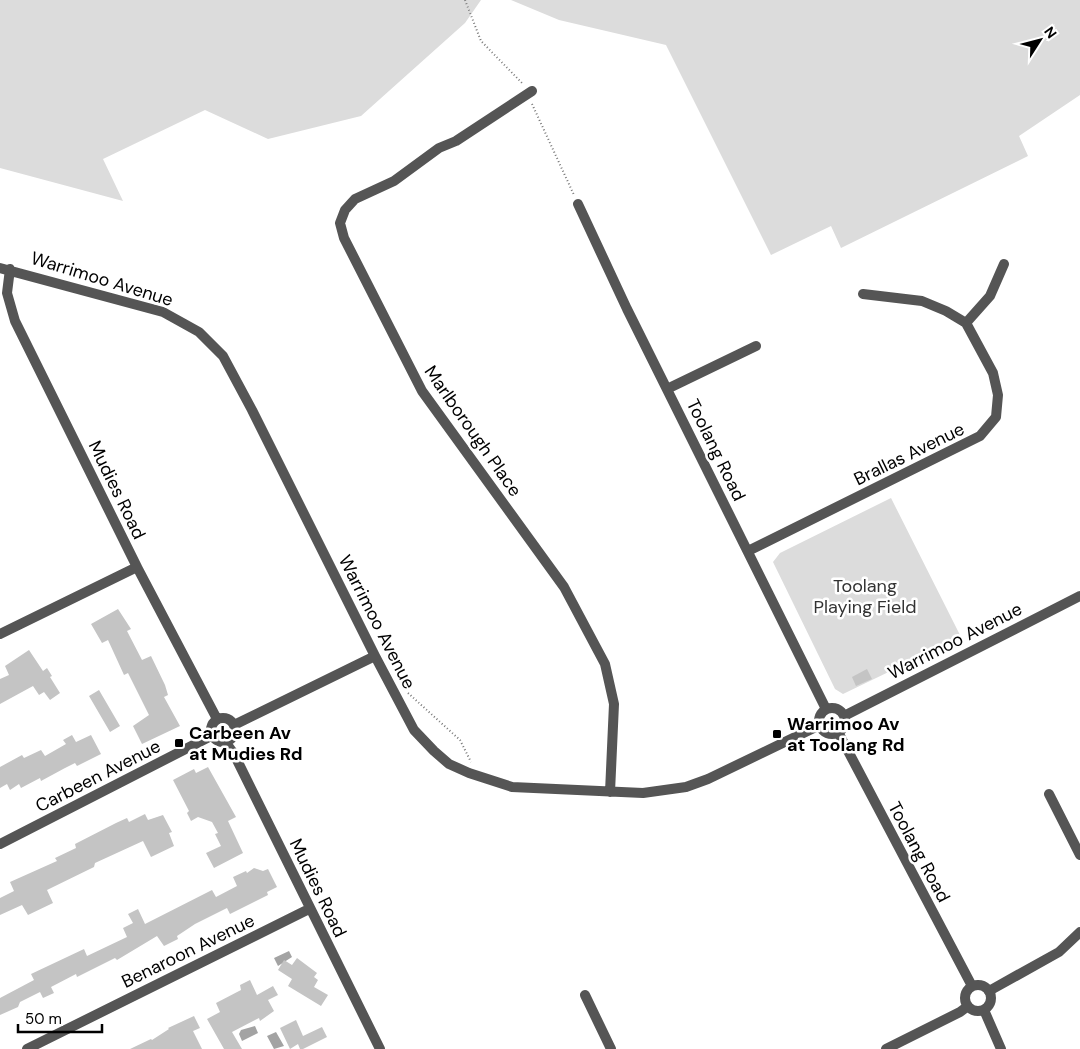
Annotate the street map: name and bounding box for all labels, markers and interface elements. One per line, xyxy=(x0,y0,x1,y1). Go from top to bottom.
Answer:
north arrow xyxy=(1015,15,1065,65)
text: N xyxy=(1040,23,1061,42)
street label: Warrimoo Avenue xyxy=(28,246,176,312)
street label: Marlborough Place xyxy=(419,361,527,501)
street label: Toolang Road xyxy=(681,395,751,505)
street label: Brallas Avenue xyxy=(850,417,968,491)
street label: Mudies Road xyxy=(83,437,151,543)
street label: Warrimoo Avenue xyxy=(333,551,421,693)
park label: Toolang Playing Field xyxy=(814,574,916,619)
street label: Warrimoo Avenue xyxy=(884,597,1026,685)
place label: Warrimoo Av at Toolang Rd xyxy=(787,712,905,757)
place label: Carbeen Av at Mudies Rd xyxy=(189,721,302,766)
marker: Warrimoo Av at Toolang Rd xyxy=(771,728,783,740)
street label: Carbeen Avenue xyxy=(31,734,165,818)
marker: Carbeen Av at Mudies Rd xyxy=(173,737,185,749)
street label: Toolang Road xyxy=(882,797,956,907)
street label: Mudies Road xyxy=(284,835,352,941)
street label: Benaroon Avenue xyxy=(118,908,258,994)
scale bar xyxy=(18,1002,101,1034)
text: 50 m xyxy=(25,1009,62,1029)

